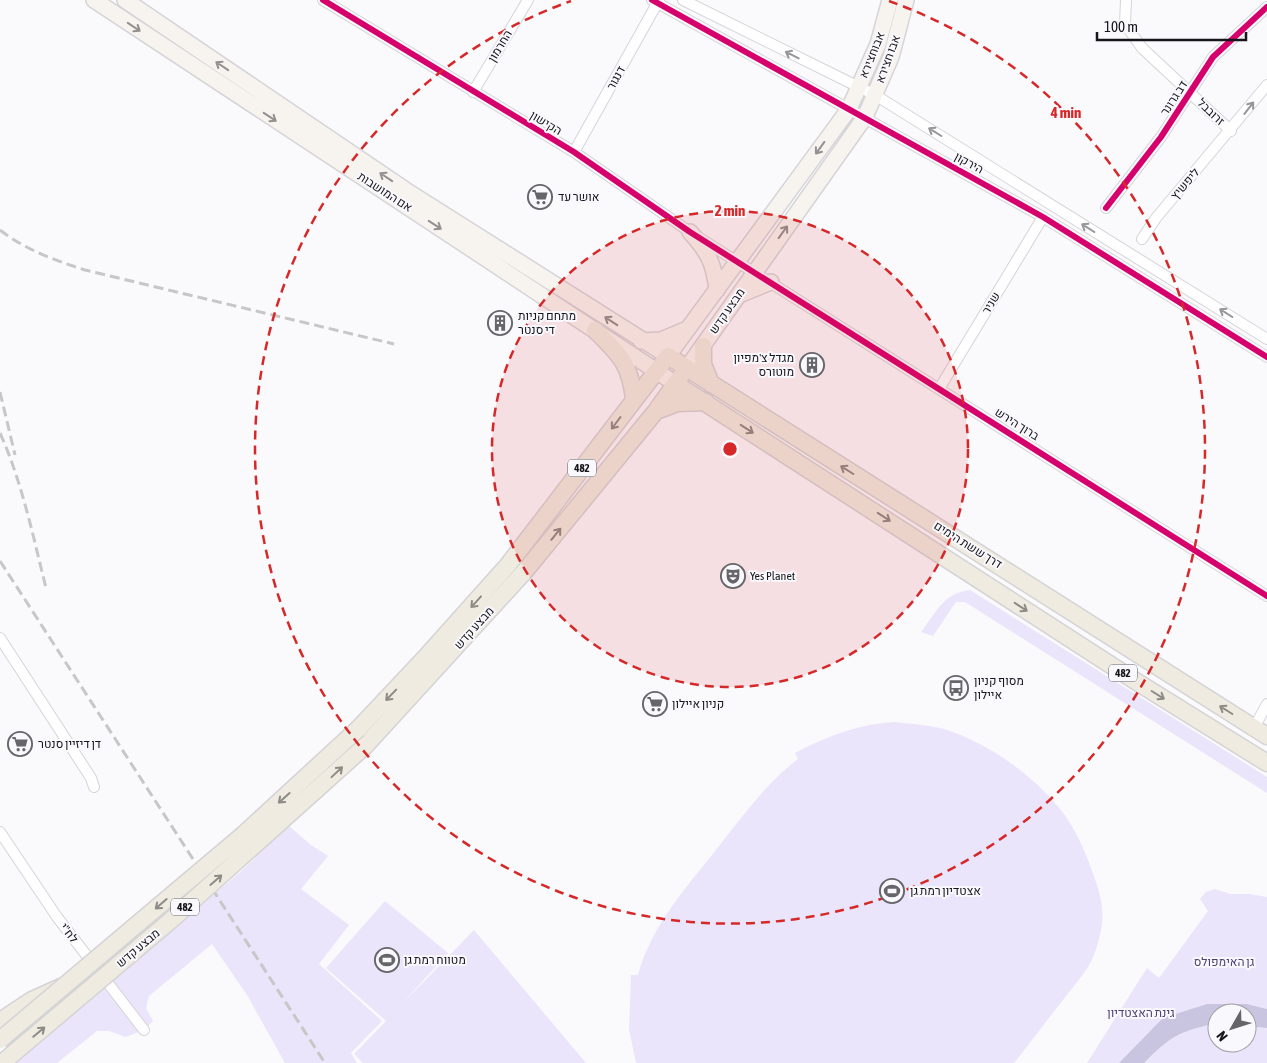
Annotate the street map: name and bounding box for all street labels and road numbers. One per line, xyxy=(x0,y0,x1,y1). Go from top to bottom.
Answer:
street label: החרמון xyxy=(485,27,515,65)
street label: אבוחצירא xyxy=(856,30,888,80)
street label: אבו חצירא xyxy=(873,33,903,85)
street label: דנגור xyxy=(604,64,628,92)
street label: דב גרונר xyxy=(1158,78,1190,118)
street label: זרובבל xyxy=(1194,96,1228,128)
street label: הקישון xyxy=(528,108,564,138)
street label: הירקון xyxy=(952,149,986,177)
street label: ליפשיץ xyxy=(1168,165,1202,203)
street label: אם המושבות xyxy=(355,169,415,215)
street label: מבצע קדש xyxy=(706,286,748,336)
street label: שניר xyxy=(979,289,1003,317)
street label: ברוך הירש xyxy=(992,405,1042,443)
road number: 482 xyxy=(568,459,596,476)
street label: דרך ששת הימים xyxy=(931,519,1005,571)
street label: מבצע קדש xyxy=(451,604,497,652)
road number: 482 xyxy=(1109,664,1137,681)
road number: 482 xyxy=(171,899,199,916)
street label: לח"י xyxy=(57,920,81,946)
street label: מבצע קדש xyxy=(113,926,163,970)

